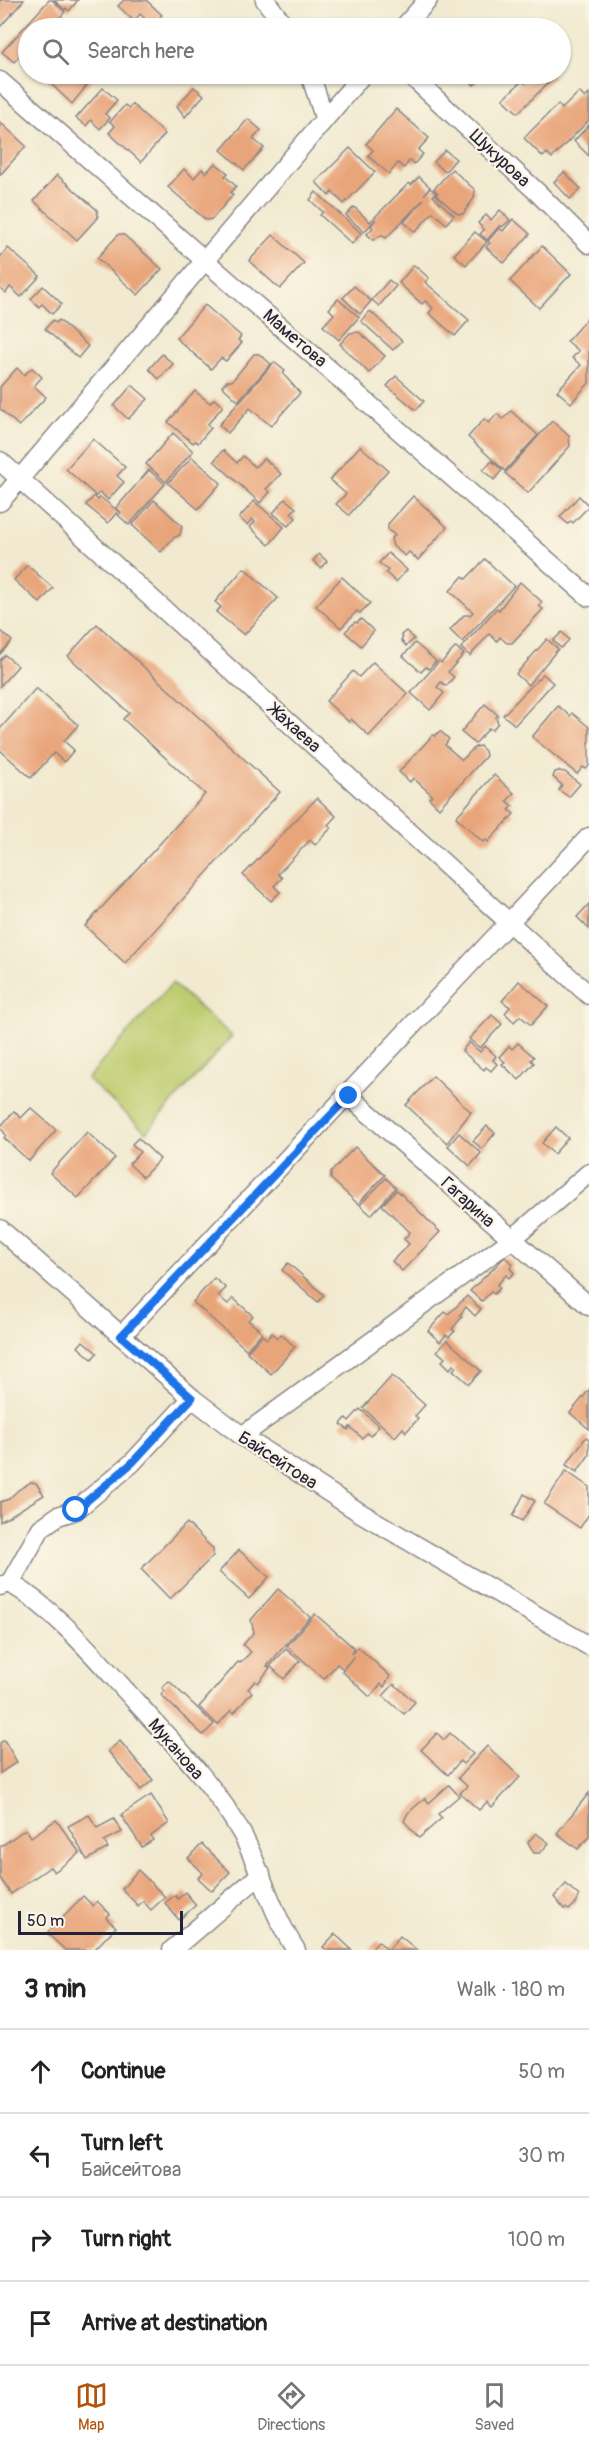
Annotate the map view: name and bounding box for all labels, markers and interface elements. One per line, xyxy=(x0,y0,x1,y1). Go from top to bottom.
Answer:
search box xyxy=(18,18,571,84)
icon: search xyxy=(39,35,72,68)
text: Search here xyxy=(87,37,194,65)
street label: Шукурова xyxy=(464,124,535,192)
street label: Маметова xyxy=(258,304,332,373)
street label: Жахаева xyxy=(261,697,326,758)
route end xyxy=(335,1082,361,1108)
street label: Гагарина xyxy=(436,1172,500,1233)
street label: Байсейтова xyxy=(234,1426,322,1495)
route start xyxy=(62,1496,88,1522)
street label: Муканова xyxy=(143,1714,209,1785)
scale bar xyxy=(18,1908,183,1936)
text: 50 m xyxy=(27,1911,64,1931)
text: 3 min xyxy=(24,1973,86,2005)
text: Walk · 180 m xyxy=(457,1977,565,2002)
icon: ahead xyxy=(24,2055,57,2088)
text: Continue xyxy=(81,2057,165,2085)
text: 50 m xyxy=(518,2059,565,2084)
text: Turn left xyxy=(81,2129,163,2157)
icon: left xyxy=(24,2139,57,2172)
text: 30 m xyxy=(518,2143,565,2168)
text: Байсейтова xyxy=(81,2157,181,2182)
icon: right xyxy=(24,2223,57,2256)
text: Turn right xyxy=(81,2225,171,2253)
text: 100 m xyxy=(508,2227,565,2252)
icon: arrive xyxy=(24,2307,57,2340)
text: Arrive at destination xyxy=(81,2309,267,2337)
tab: Map xyxy=(75,2379,108,2435)
tab: Directions xyxy=(257,2379,325,2435)
tab: Saved xyxy=(475,2379,514,2435)

